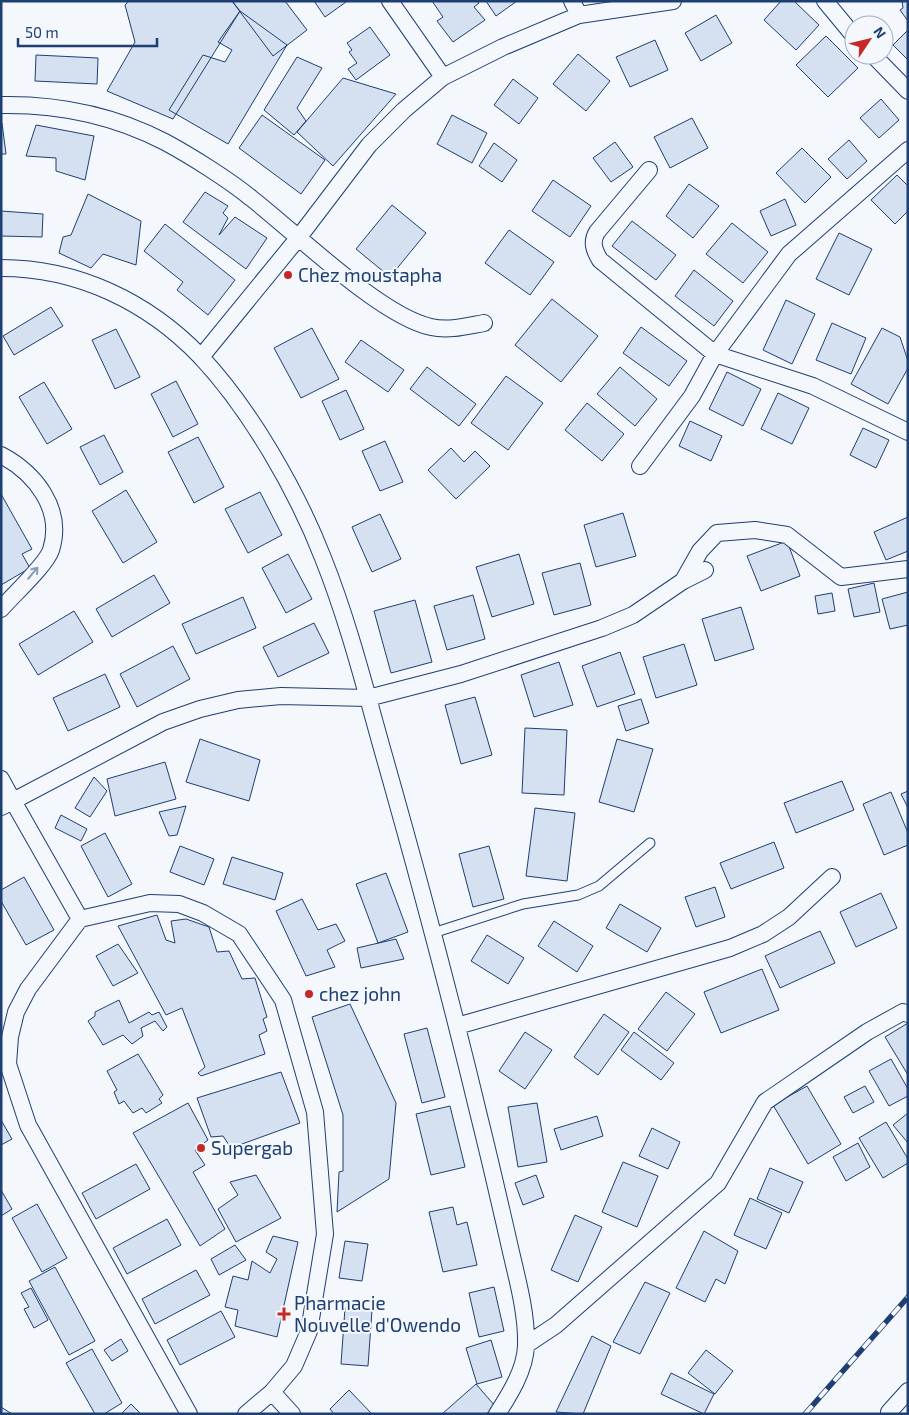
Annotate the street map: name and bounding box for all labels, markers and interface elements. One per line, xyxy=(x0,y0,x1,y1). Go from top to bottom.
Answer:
scale bar xyxy=(18,15,156,47)
north arrow xyxy=(844,15,894,65)
text: 50 m xyxy=(25,23,59,41)
text: N xyxy=(870,23,890,41)
place label: Chez moustapha xyxy=(298,263,442,286)
marker: Chez moustapha xyxy=(282,269,294,281)
one-way arrow xyxy=(28,566,39,579)
place label: chez john xyxy=(319,982,401,1005)
marker: chez john xyxy=(303,988,315,1000)
place label: Supergab xyxy=(211,1136,293,1159)
marker: Supergab xyxy=(195,1142,207,1154)
place label: Pharmacie Nouvelle d'Owendo xyxy=(294,1291,461,1336)
marker: Pharmacie Nouvelle d'Owendo xyxy=(278,1308,290,1320)

